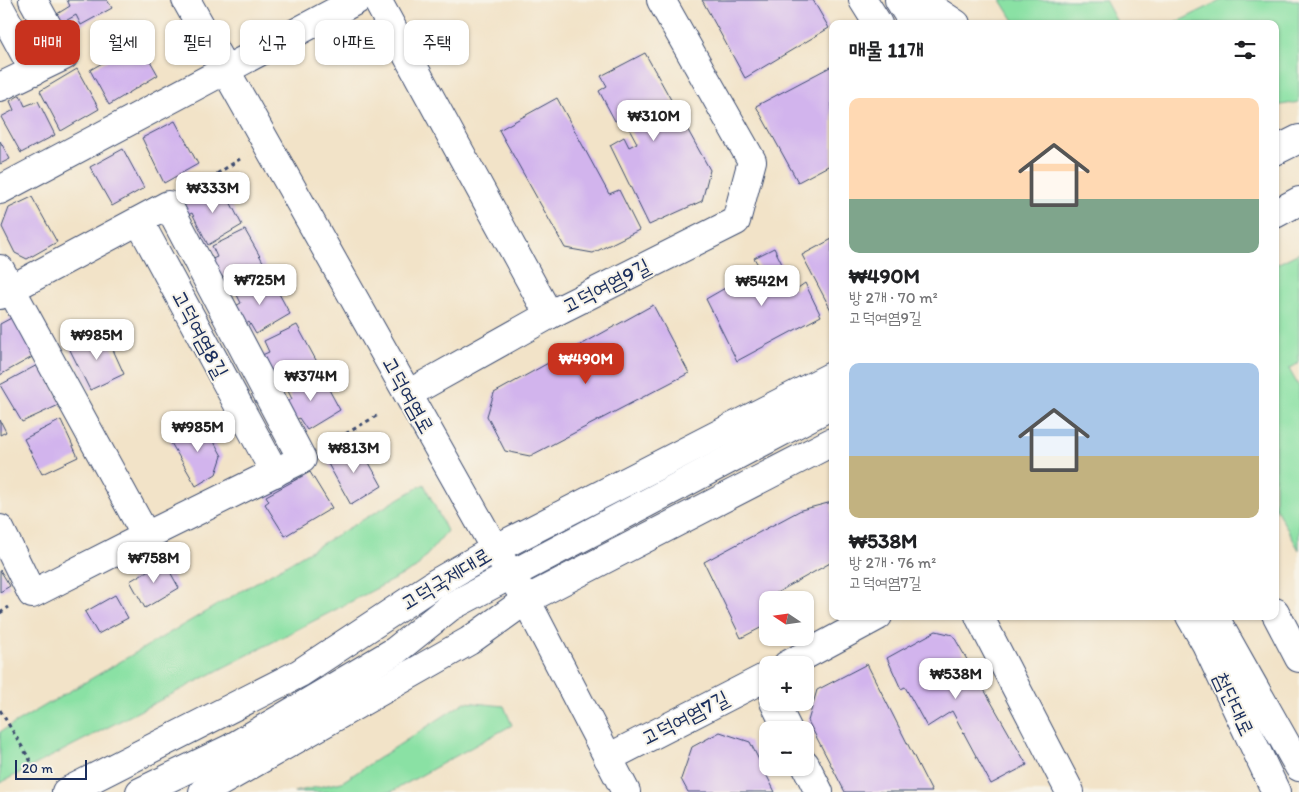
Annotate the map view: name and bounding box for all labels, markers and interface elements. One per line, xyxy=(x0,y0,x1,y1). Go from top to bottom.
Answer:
chip: 매매 xyxy=(15,20,80,65)
chip: 월세 xyxy=(90,20,155,65)
chip: 필터 xyxy=(165,20,230,65)
chip: 신규 xyxy=(240,20,305,65)
chip: 아파트 xyxy=(315,20,394,65)
chip: 주택 xyxy=(404,20,469,65)
icon: filters xyxy=(1231,36,1259,64)
text: 매물 11개 xyxy=(849,37,924,62)
pin: ₩310M xyxy=(619,100,689,142)
text: ₩310M xyxy=(628,106,680,125)
icon: home xyxy=(1009,130,1099,220)
pin: ₩333M xyxy=(178,172,248,214)
text: ₩333M xyxy=(187,178,239,197)
street label: 고덕여염9길 xyxy=(558,253,654,318)
text: ₩490M xyxy=(849,263,920,288)
pin: ₩725M xyxy=(225,264,295,306)
pin: ₩542M xyxy=(727,264,797,307)
text: ₩725M xyxy=(234,270,286,289)
text: ₩542M xyxy=(736,271,788,290)
street label: 고덕여염8길 xyxy=(167,286,234,382)
text: 방 2개 · 70 m² xyxy=(849,288,938,307)
text: 고덕여염9길 xyxy=(849,308,922,327)
pin: ₩985M xyxy=(62,318,132,361)
text: ₩985M xyxy=(71,325,123,344)
pin: ₩490M xyxy=(551,342,621,385)
text: ₩490M xyxy=(559,349,613,368)
street label: 고덕여염로 xyxy=(377,352,440,438)
pin: ₩374M xyxy=(276,360,346,402)
text: ₩374M xyxy=(285,366,337,385)
icon: home xyxy=(1009,395,1099,485)
pin: ₩985M xyxy=(163,410,233,453)
text: ₩985M xyxy=(172,417,224,436)
pin: ₩813M xyxy=(319,432,389,474)
text: ₩813M xyxy=(328,438,380,457)
text: ₩538M xyxy=(849,528,917,553)
pin: ₩758M xyxy=(119,542,189,584)
street label: 고덕국제대로 xyxy=(396,542,496,615)
text: ₩758M xyxy=(128,548,180,567)
text: 방 2개 · 76 m² xyxy=(849,553,936,572)
text: 고덕여염7길 xyxy=(849,573,921,592)
north arrow xyxy=(759,591,814,646)
map controls xyxy=(759,591,814,776)
button: + xyxy=(759,656,814,711)
pin: ₩538M xyxy=(921,658,991,700)
text: ₩538M xyxy=(930,664,982,683)
street label: 첨단대로 xyxy=(1209,668,1260,740)
street label: 고덕여염7길 xyxy=(637,685,733,750)
button: − xyxy=(759,721,814,776)
scale bar xyxy=(15,757,88,780)
text: 20 m xyxy=(22,760,53,777)

